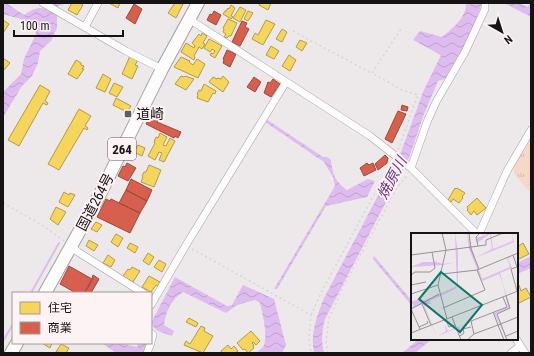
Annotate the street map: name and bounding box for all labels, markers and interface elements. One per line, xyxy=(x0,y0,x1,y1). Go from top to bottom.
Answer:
scale bar xyxy=(14,12,123,38)
north arrow xyxy=(482,12,522,52)
text: 100 m xyxy=(20,19,50,33)
text: N xyxy=(501,32,515,47)
place label: 道崎 xyxy=(136,106,164,122)
marker: 道崎 xyxy=(123,109,133,119)
road number: 264 xyxy=(108,138,136,160)
water label: 焼原川 xyxy=(373,152,411,202)
street label: 国道264号 xyxy=(73,171,117,233)
inset map xyxy=(411,233,518,340)
legend xyxy=(12,292,152,344)
text: 住宅 xyxy=(48,301,72,315)
text: 商業 xyxy=(48,321,72,335)

